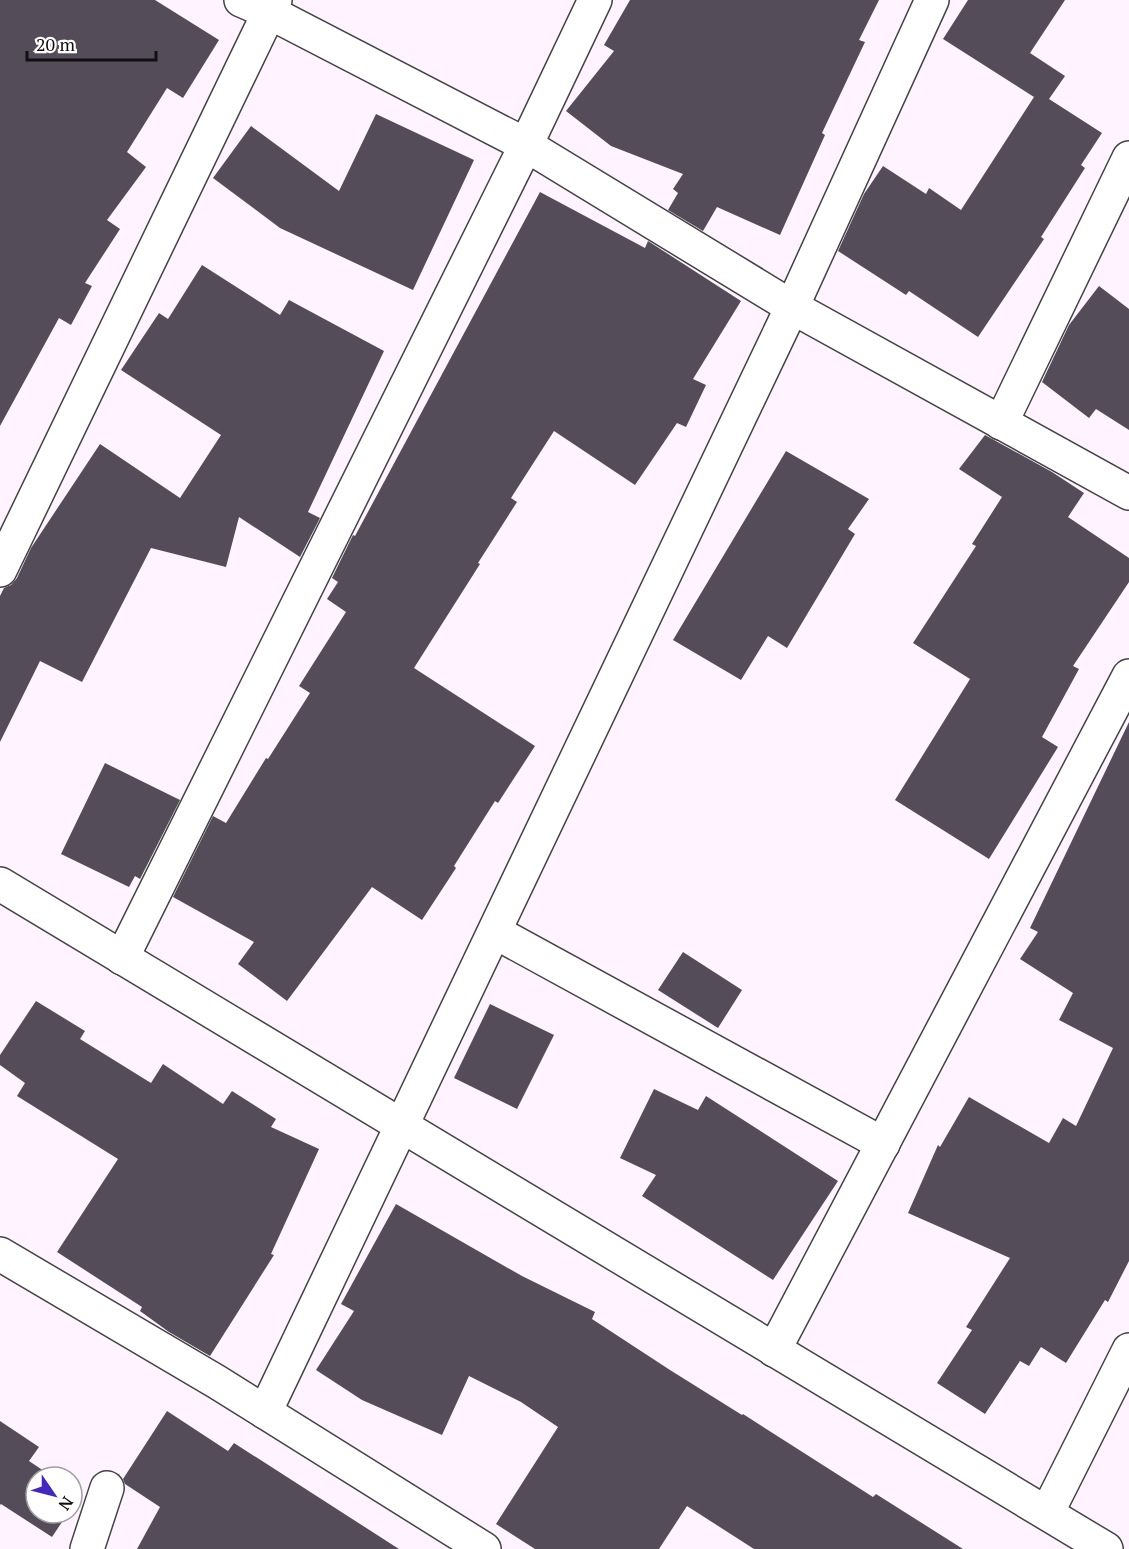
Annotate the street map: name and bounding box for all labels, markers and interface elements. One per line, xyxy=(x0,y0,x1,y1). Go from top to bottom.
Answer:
scale bar xyxy=(27,24,156,62)
text: 20 m xyxy=(36,32,76,56)
north arrow xyxy=(24,1465,84,1525)
text: N xyxy=(54,1492,79,1515)

